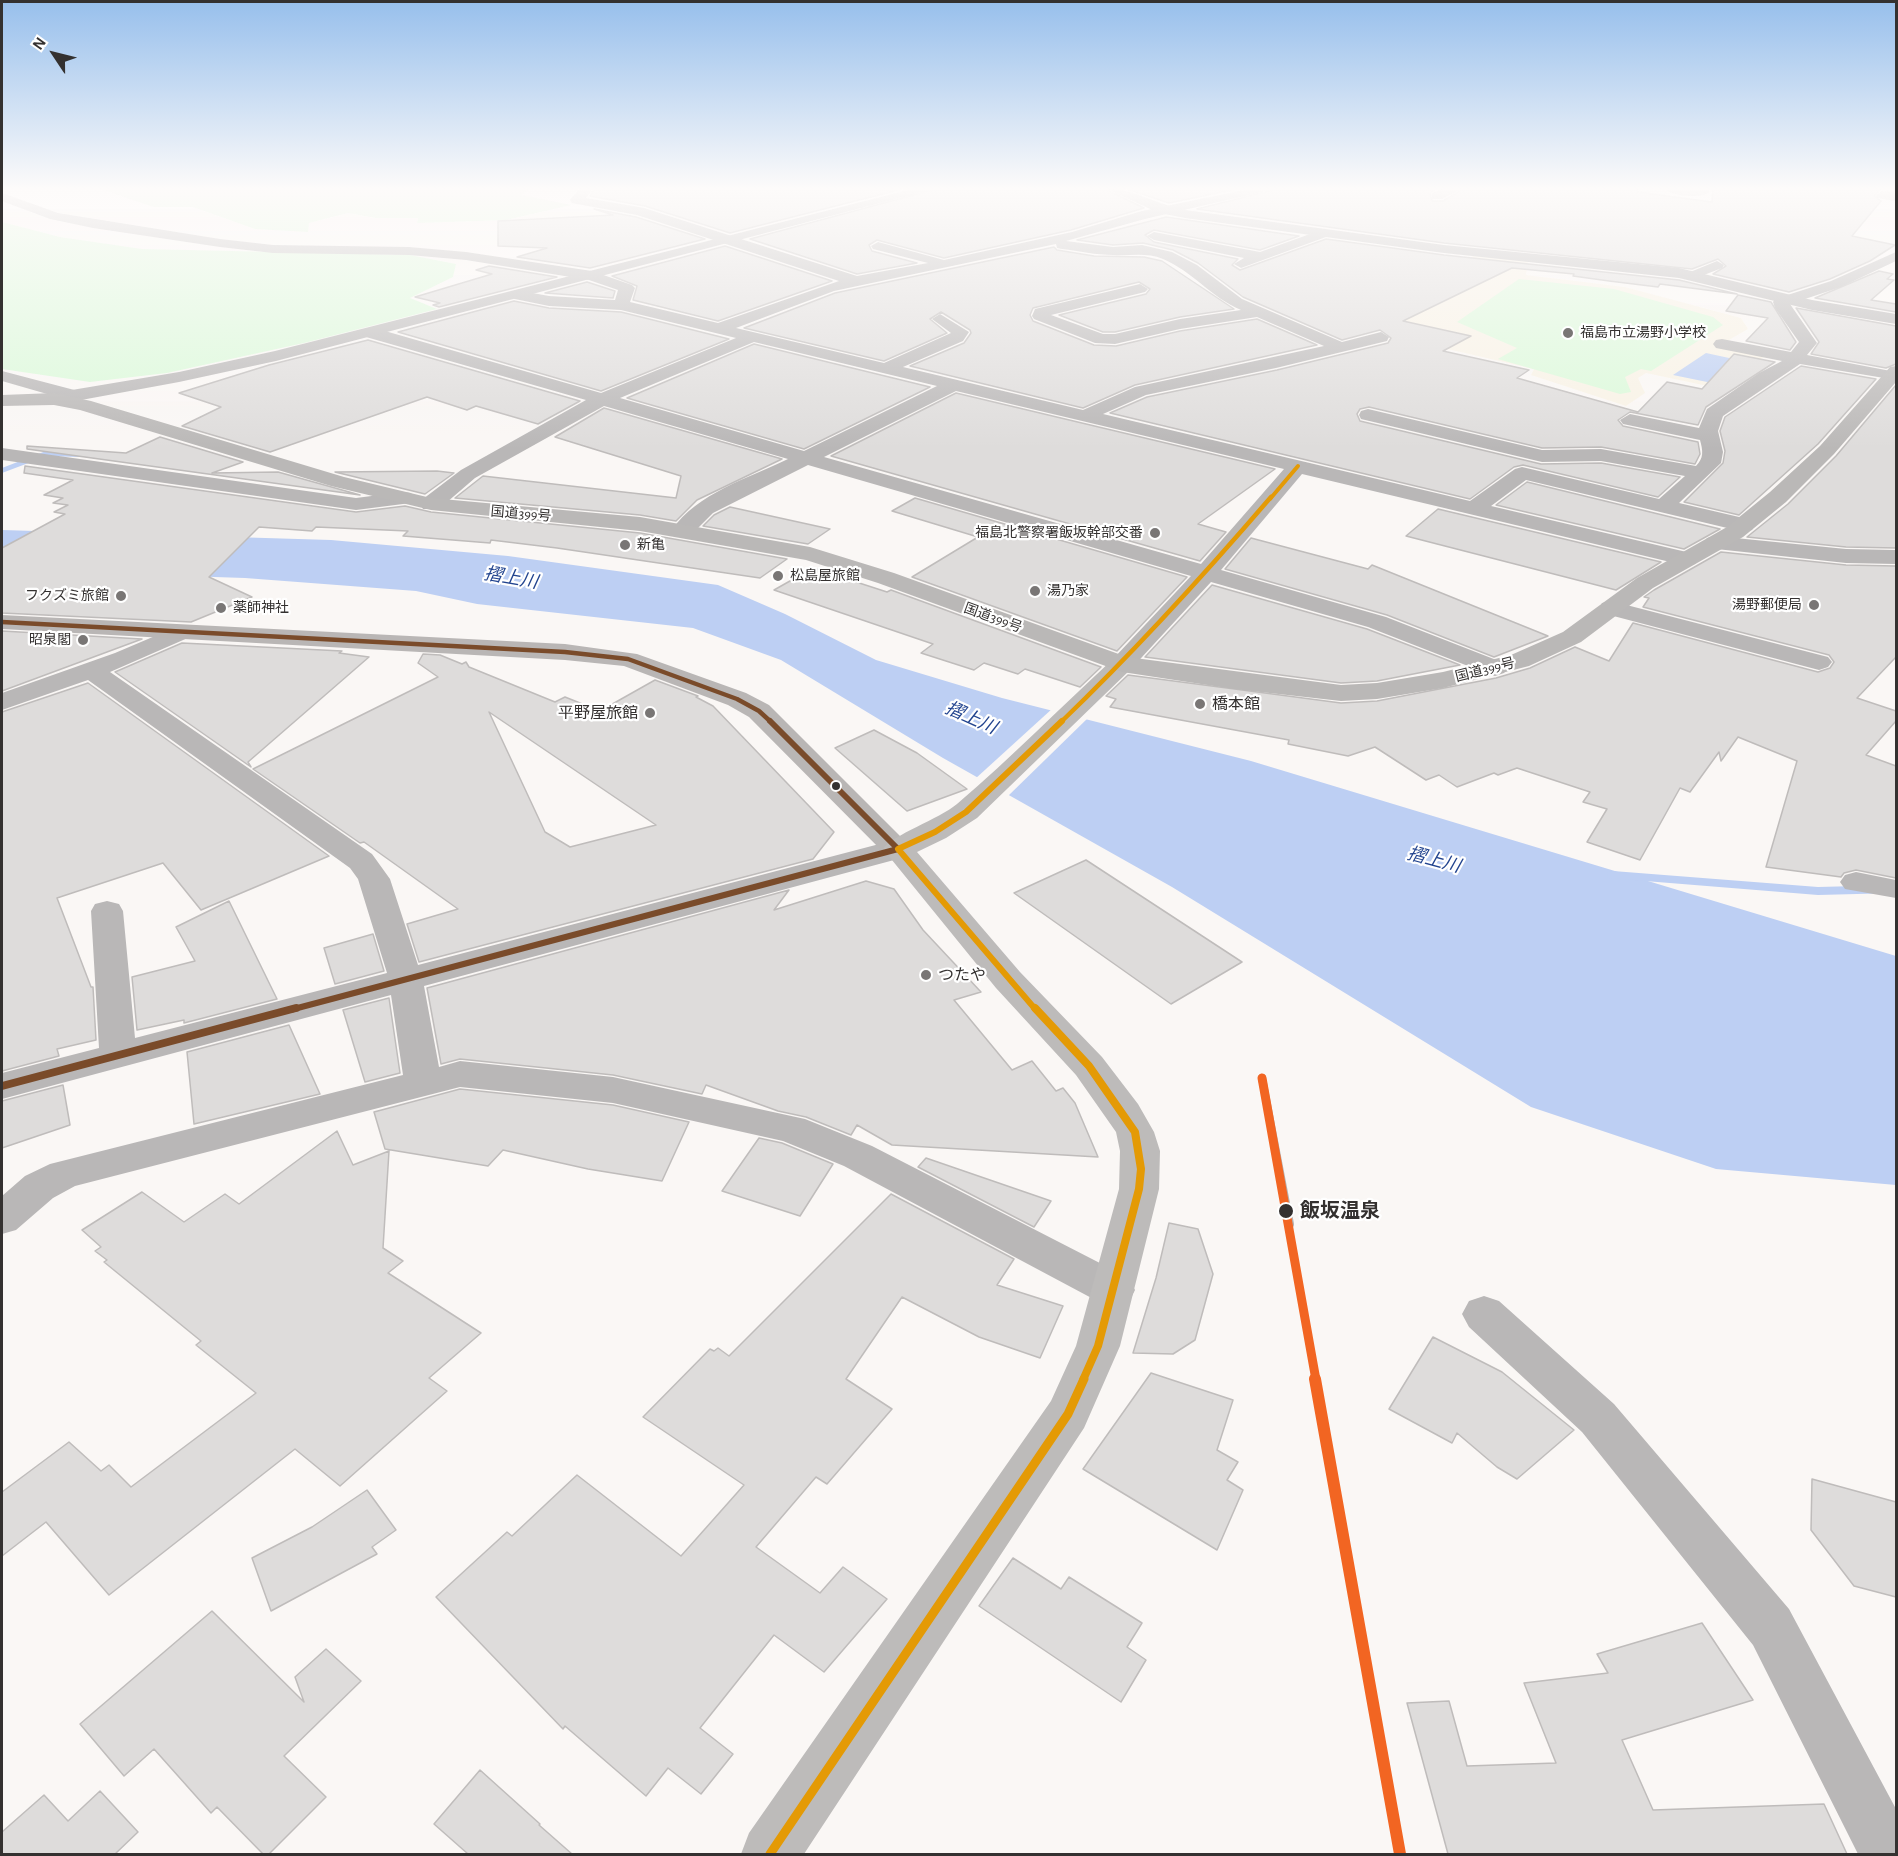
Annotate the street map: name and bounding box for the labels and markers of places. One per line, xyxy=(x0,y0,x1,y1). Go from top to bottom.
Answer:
place label: 福島市立湯野小学校 xyxy=(1580,325,1706,341)
marker: 福島市立湯野小学校 xyxy=(1561,326,1575,340)
place label: 福島北警察署飯坂幹部交番 xyxy=(975,525,1143,541)
marker: 福島北警察署飯坂幹部交番 xyxy=(1148,526,1162,540)
place label: 新亀 xyxy=(637,537,665,553)
marker: 新亀 xyxy=(618,538,632,552)
place label: 松島屋旅館 xyxy=(790,568,860,584)
marker: 松島屋旅館 xyxy=(771,569,785,583)
place label: 湯乃家 xyxy=(1047,583,1089,599)
marker: 湯乃家 xyxy=(1028,584,1042,598)
place label: フクズミ旅館 xyxy=(25,588,109,604)
marker: フクズミ旅館 xyxy=(114,589,128,603)
place label: 湯野郵便局 xyxy=(1732,597,1802,613)
marker: 湯野郵便局 xyxy=(1807,598,1821,612)
place label: 薬師神社 xyxy=(233,600,289,616)
marker: 薬師神社 xyxy=(214,601,228,615)
place label: 昭泉閣 xyxy=(29,632,71,648)
marker: 昭泉閣 xyxy=(76,633,90,647)
place label: 橋本館 xyxy=(1212,694,1260,714)
marker: 橋本館 xyxy=(1193,697,1207,711)
place label: 平野屋旅館 xyxy=(558,703,638,723)
marker: 平野屋旅館 xyxy=(643,706,657,720)
unlabelled marker xyxy=(830,780,842,792)
place label: つたや xyxy=(938,965,986,985)
marker: つたや xyxy=(919,968,933,982)
place label: 飯坂温泉 xyxy=(1300,1199,1380,1223)
marker: 飯坂温泉 xyxy=(1277,1202,1295,1220)

